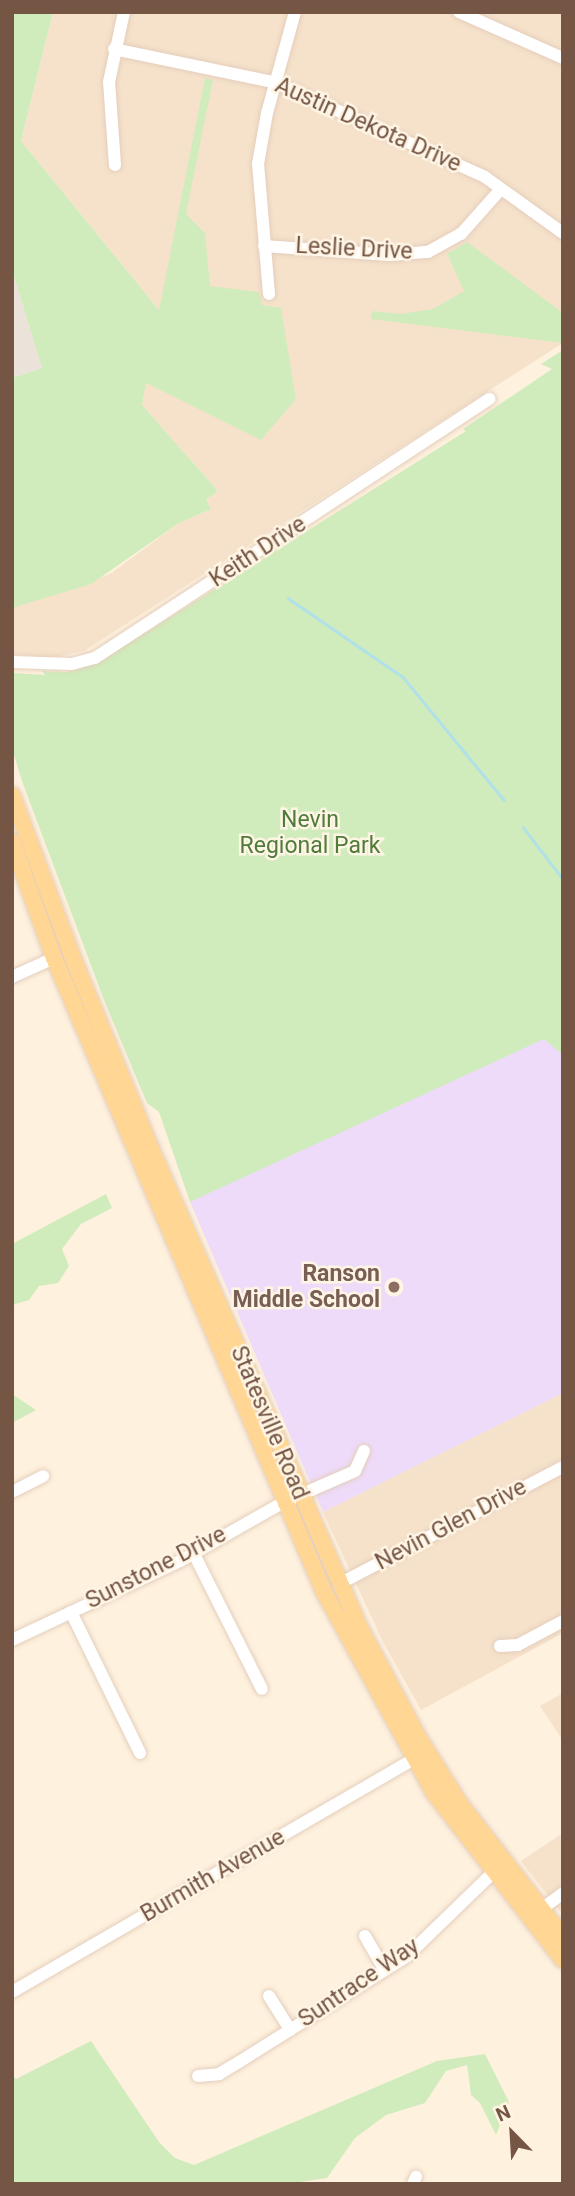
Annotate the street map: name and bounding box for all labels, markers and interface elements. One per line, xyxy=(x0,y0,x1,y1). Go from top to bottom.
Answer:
street label: Austin Dekota Drive xyxy=(271,72,465,178)
street label: Leslie Drive xyxy=(295,232,413,266)
street label: Keith Drive xyxy=(205,511,311,593)
park label: Nevin Regional Park xyxy=(240,806,380,860)
place label: Ranson Middle School xyxy=(233,1260,380,1314)
marker: Ranson Middle School xyxy=(386,1279,402,1295)
street label: Statesville Road xyxy=(224,1342,314,1504)
street label: Nevin Glen Drive xyxy=(371,1474,531,1576)
street label: Sunstone Drive xyxy=(81,1521,231,1615)
street label: Burmith Avenue xyxy=(136,1824,290,1928)
street label: Suntrace Way xyxy=(293,1933,425,2033)
north arrow xyxy=(477,2098,547,2168)
text: N xyxy=(492,2100,514,2127)

